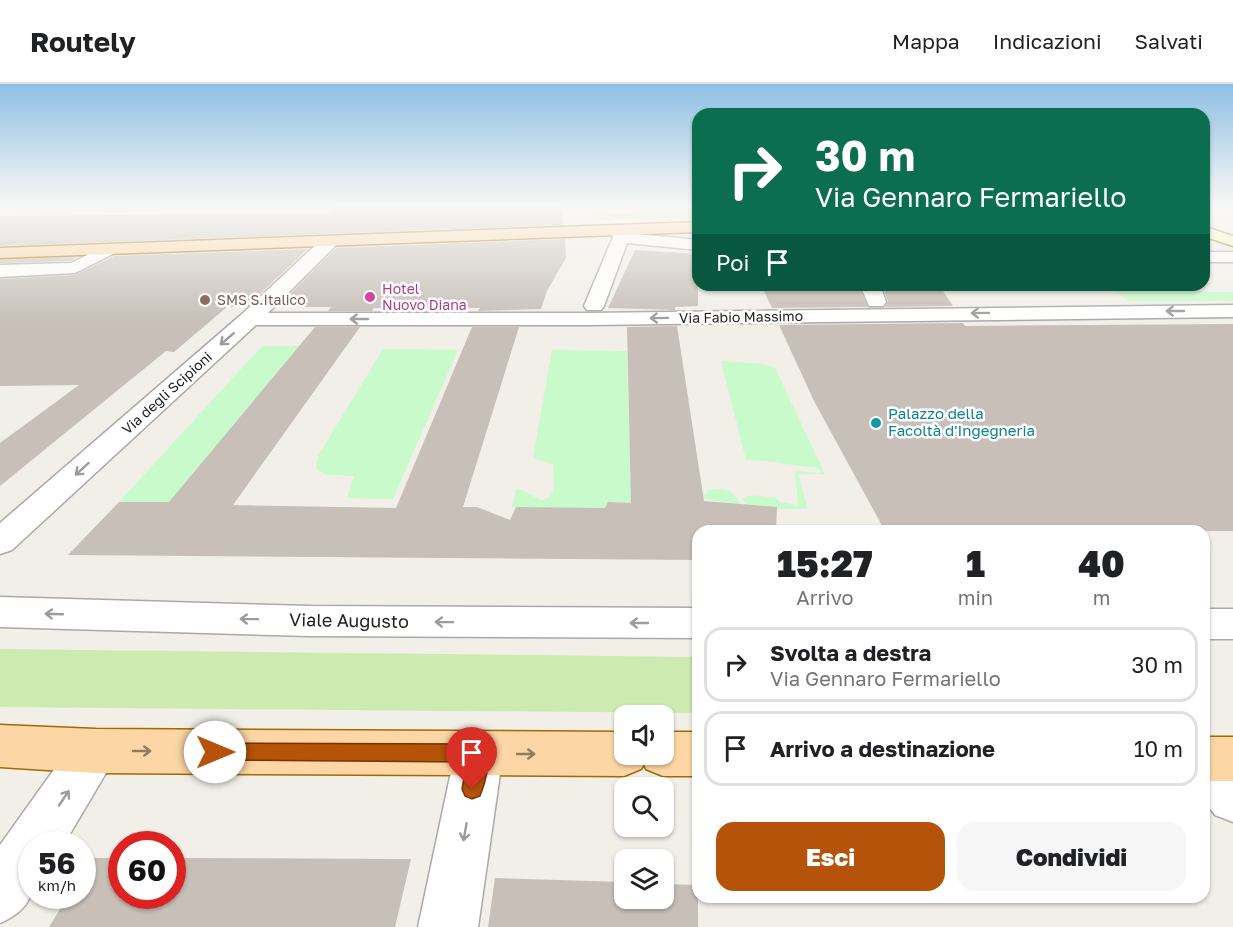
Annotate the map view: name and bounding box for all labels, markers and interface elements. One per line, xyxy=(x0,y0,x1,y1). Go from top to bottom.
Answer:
text: Routely xyxy=(30,25,136,58)
text: Mappa xyxy=(892,28,960,54)
text: Indicazioni xyxy=(993,28,1102,54)
text: Salvati xyxy=(1135,28,1203,54)
text: 30 m xyxy=(815,130,915,180)
icon: right xyxy=(716,132,794,210)
text: Via Gennaro Fermariello xyxy=(815,181,1126,213)
icon: arrive xyxy=(761,246,794,279)
text: Poi xyxy=(716,249,749,276)
place label: Hotel Nuovo Diana xyxy=(382,280,467,313)
marker: Hotel Nuovo Diana xyxy=(363,290,377,304)
place label: SMS S.Italico xyxy=(217,291,306,308)
marker: SMS S.Italico xyxy=(198,293,212,307)
one-way arrow xyxy=(1165,305,1185,317)
street label: Via Fabio Massimo xyxy=(679,307,803,326)
one-way arrow xyxy=(970,307,990,319)
one-way arrow xyxy=(649,312,669,324)
one-way arrow xyxy=(349,313,369,325)
one-way arrow xyxy=(220,332,235,346)
street label: Via degli Scipioni xyxy=(118,348,215,437)
place label: Palazzo della Facoltà d'Ingegneria xyxy=(888,404,1035,439)
marker: Palazzo della Facoltà d'Ingegneria xyxy=(869,416,883,430)
one-way arrow xyxy=(75,462,90,476)
text: 15:27 xyxy=(777,542,873,585)
text: 1 xyxy=(966,542,985,585)
text: 40 xyxy=(1078,542,1125,585)
text: Arrivo xyxy=(796,585,853,609)
text: min xyxy=(958,585,993,609)
text: m xyxy=(1093,585,1110,609)
one-way arrow xyxy=(45,608,65,620)
street label: Viale Augusto xyxy=(289,608,409,632)
one-way arrow xyxy=(240,613,260,625)
one-way arrow xyxy=(435,617,455,628)
one-way arrow xyxy=(630,617,650,629)
text: Svolta a destra xyxy=(770,639,931,666)
icon: right xyxy=(719,648,752,681)
text: 30 m xyxy=(1132,651,1183,678)
text: Via Gennaro Fermariello xyxy=(770,666,1001,690)
map controls xyxy=(614,705,674,909)
button: sound xyxy=(614,705,674,765)
position arrow xyxy=(183,720,247,784)
pin xyxy=(446,727,497,789)
icon: arrive xyxy=(719,732,752,765)
text: Arrivo a destinazione xyxy=(770,735,995,762)
text: 10 m xyxy=(1134,735,1183,762)
icon: arrive xyxy=(455,736,488,769)
one-way arrow xyxy=(132,745,152,757)
one-way arrow xyxy=(516,748,536,759)
button: search xyxy=(614,777,674,837)
one-way arrow xyxy=(58,790,70,806)
one-way arrow xyxy=(459,821,470,841)
button: Esci xyxy=(716,822,945,891)
button: Condividi xyxy=(957,822,1186,891)
speed limit sign: 60 xyxy=(108,831,186,909)
text: 56 xyxy=(38,845,76,881)
button: layers xyxy=(614,849,674,909)
text: km/h xyxy=(38,876,76,894)

